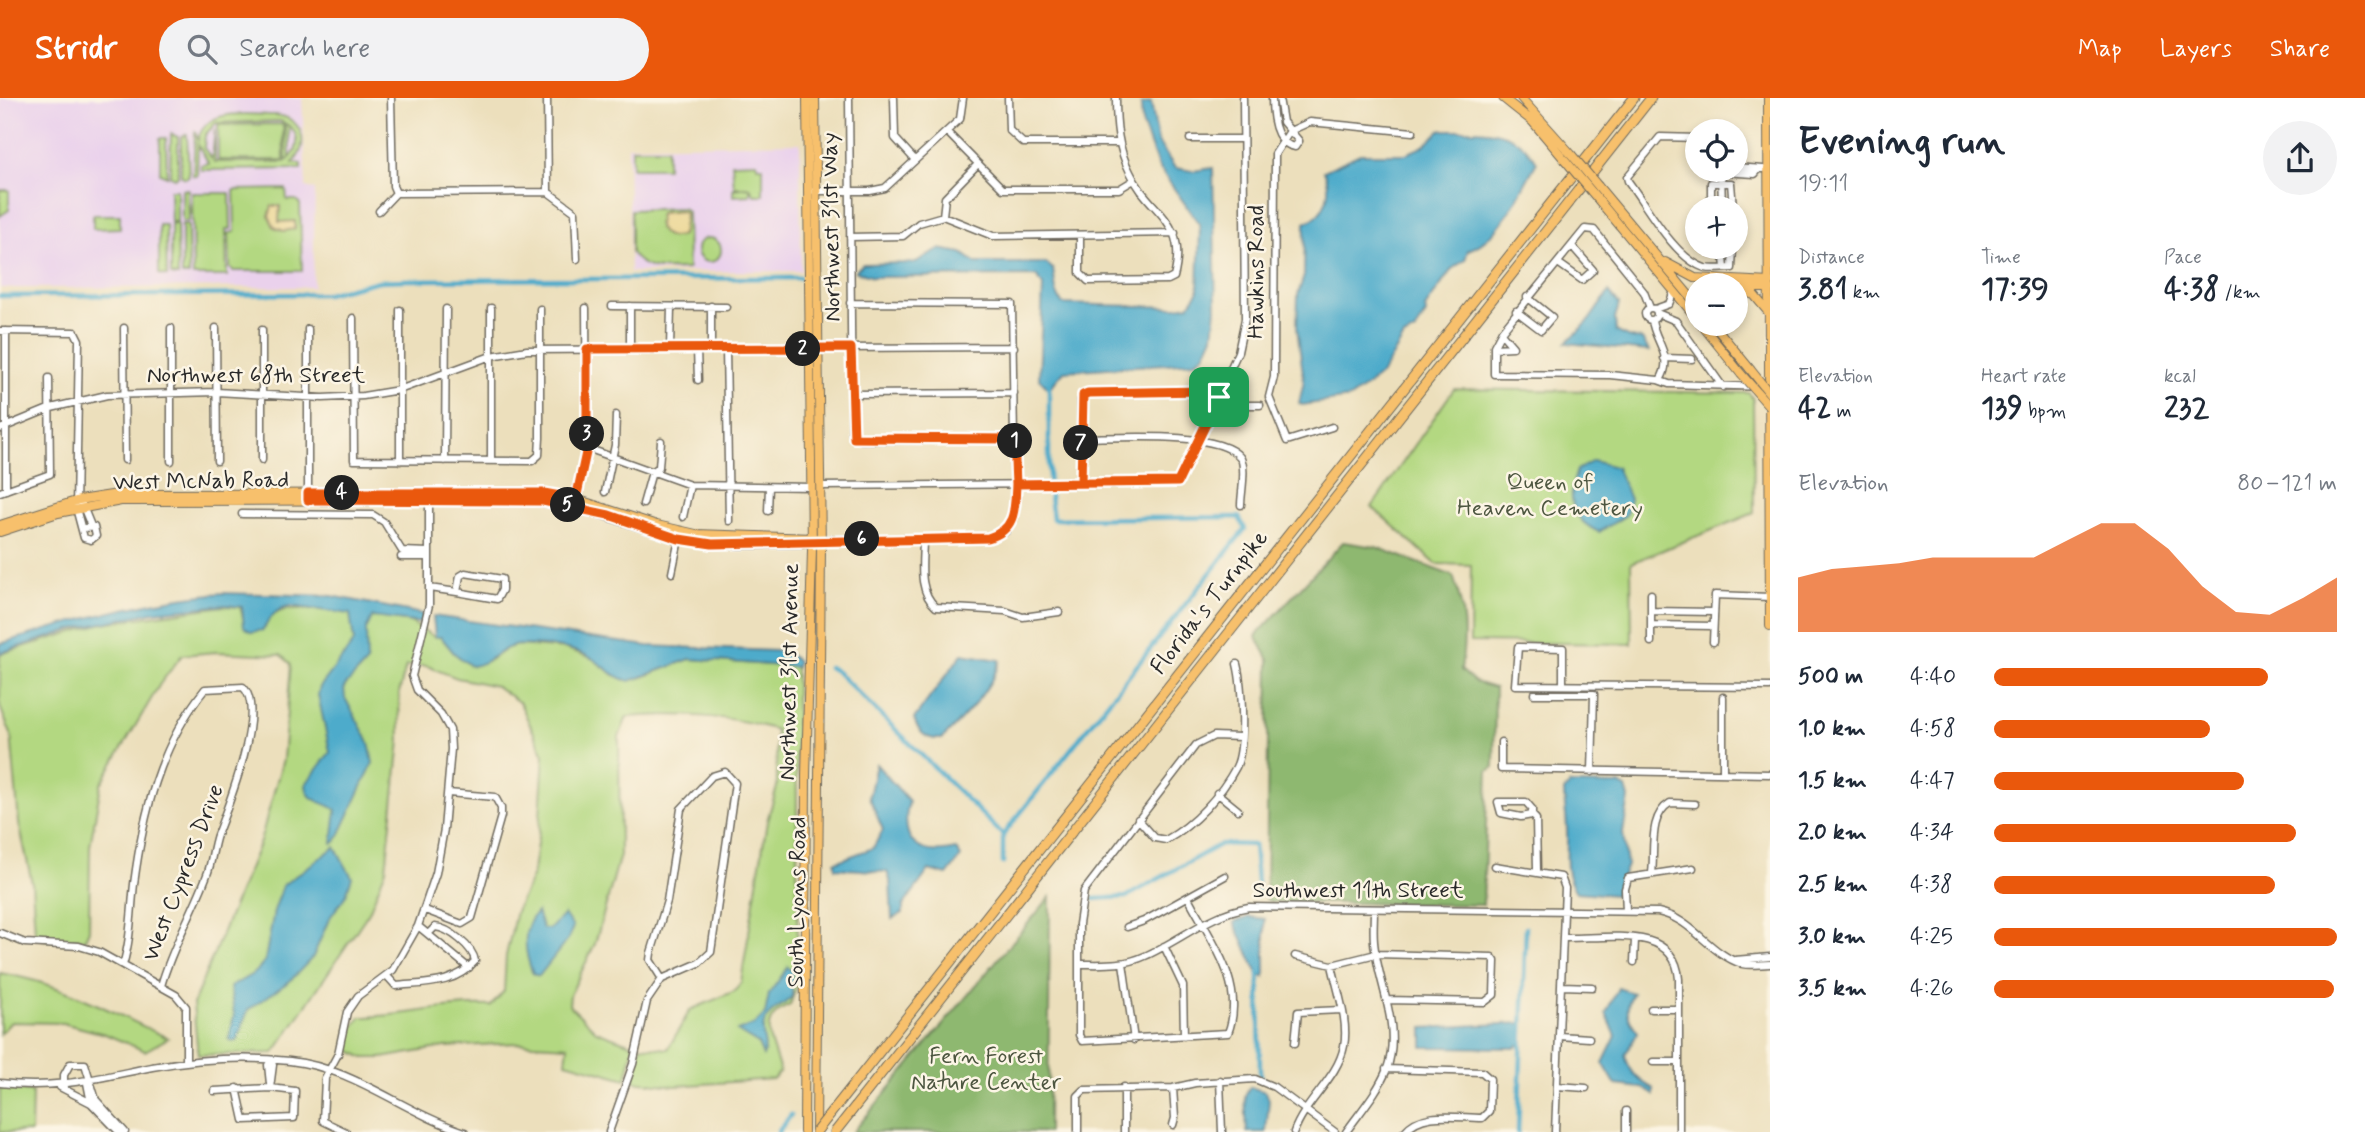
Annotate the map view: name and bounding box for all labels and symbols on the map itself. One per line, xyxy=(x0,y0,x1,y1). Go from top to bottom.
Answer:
street label: Northwest 31st Way xyxy=(815,132,849,322)
street label: Hawkins Road xyxy=(1242,205,1272,339)
pin: 2 xyxy=(786,331,820,366)
street label: Northwest 68th Street xyxy=(147,361,366,391)
pin xyxy=(1189,367,1249,427)
pin: 3 xyxy=(570,416,604,452)
pin: 1 xyxy=(998,424,1032,458)
pin: 7 xyxy=(1064,426,1098,460)
street label: West McNab Road xyxy=(113,465,289,499)
park label: Queen of Heaven Cemetery xyxy=(1457,468,1643,524)
pin: 4 xyxy=(324,476,360,510)
pin: 5 xyxy=(550,488,586,522)
pin: 6 xyxy=(844,522,880,556)
street label: Florida's Turnpike xyxy=(1144,524,1276,681)
street label: Northwest 31st Avenue xyxy=(773,563,807,781)
street label: West Cypress Drive xyxy=(136,780,232,966)
street label: South Lyons Road xyxy=(782,816,814,988)
street label: Southwest 11th Street xyxy=(1253,876,1464,906)
park label: Fern Forest Nature Center xyxy=(911,1042,1062,1098)

